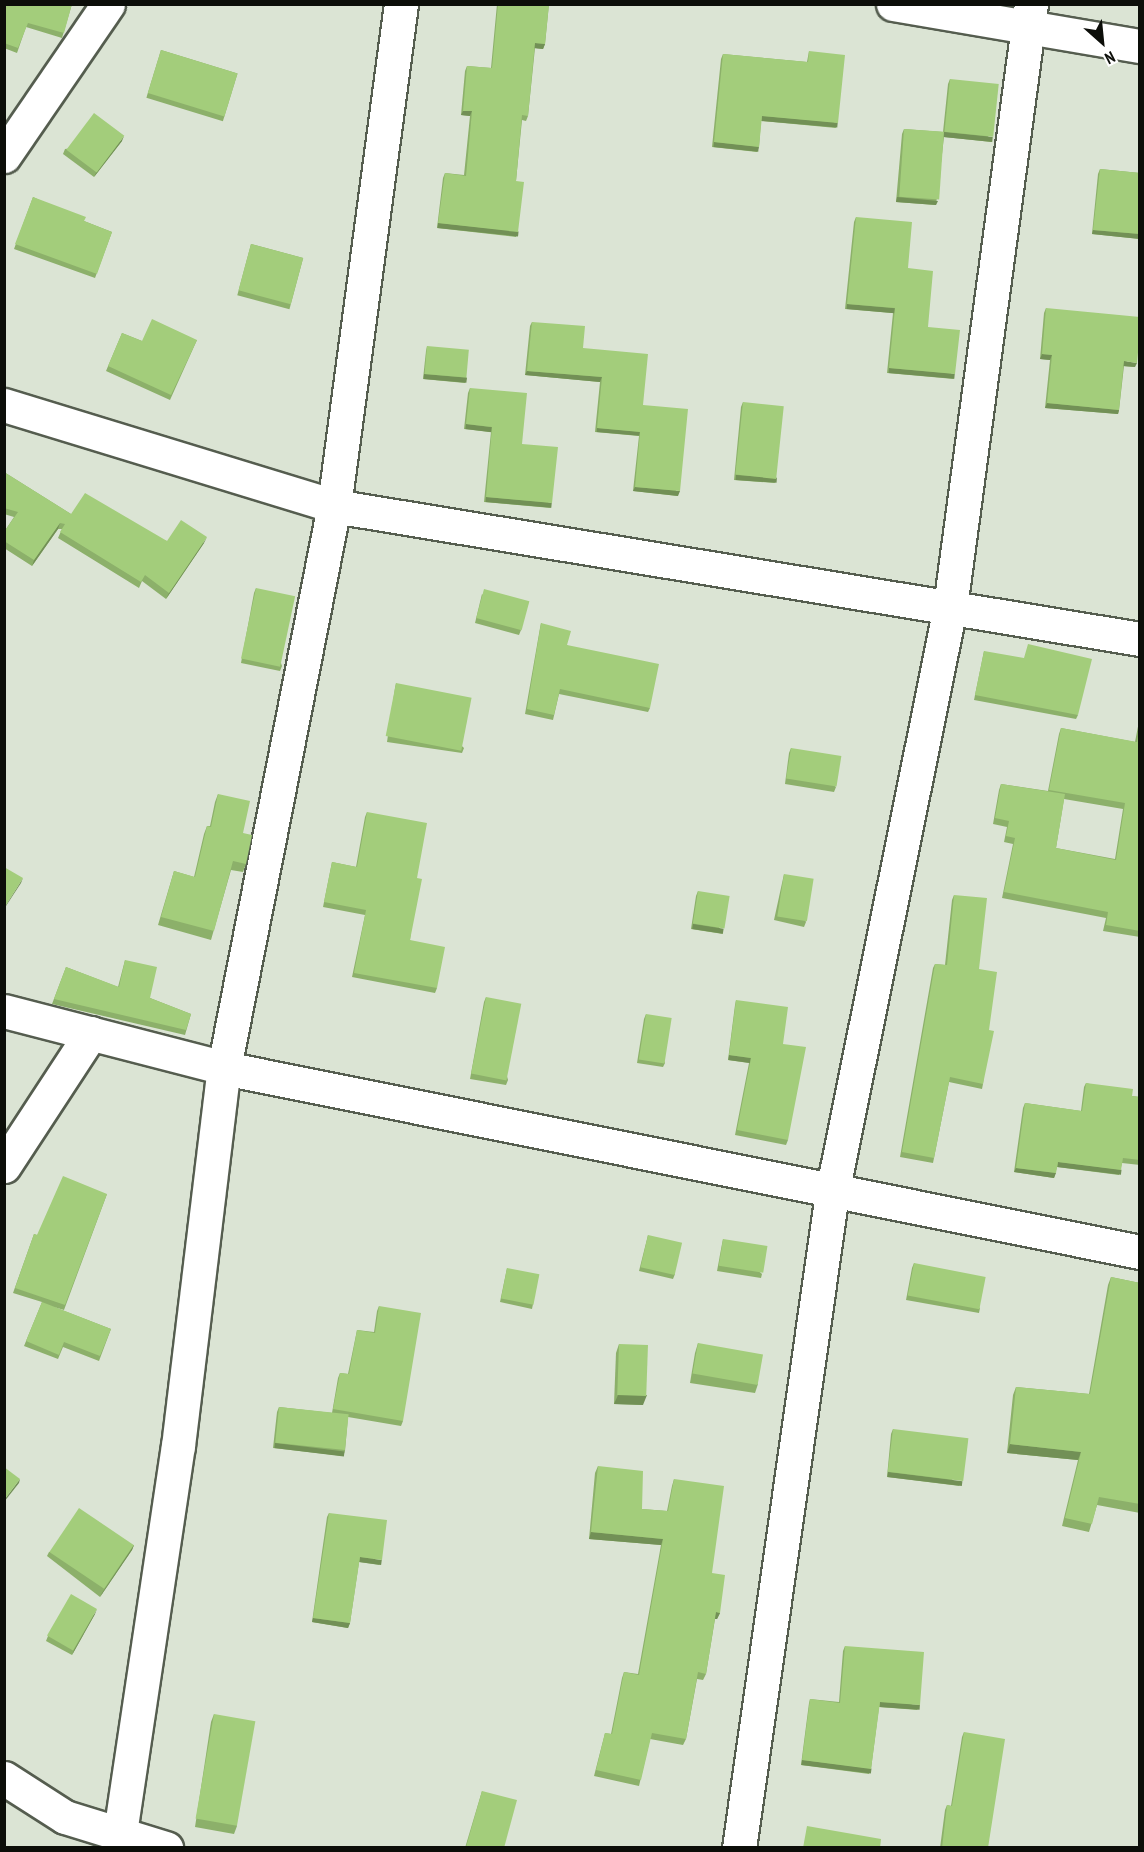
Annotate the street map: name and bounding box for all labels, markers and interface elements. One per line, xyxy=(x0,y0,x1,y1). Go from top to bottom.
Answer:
north arrow xyxy=(1072,12,1132,72)
text: N xyxy=(1102,47,1119,69)

